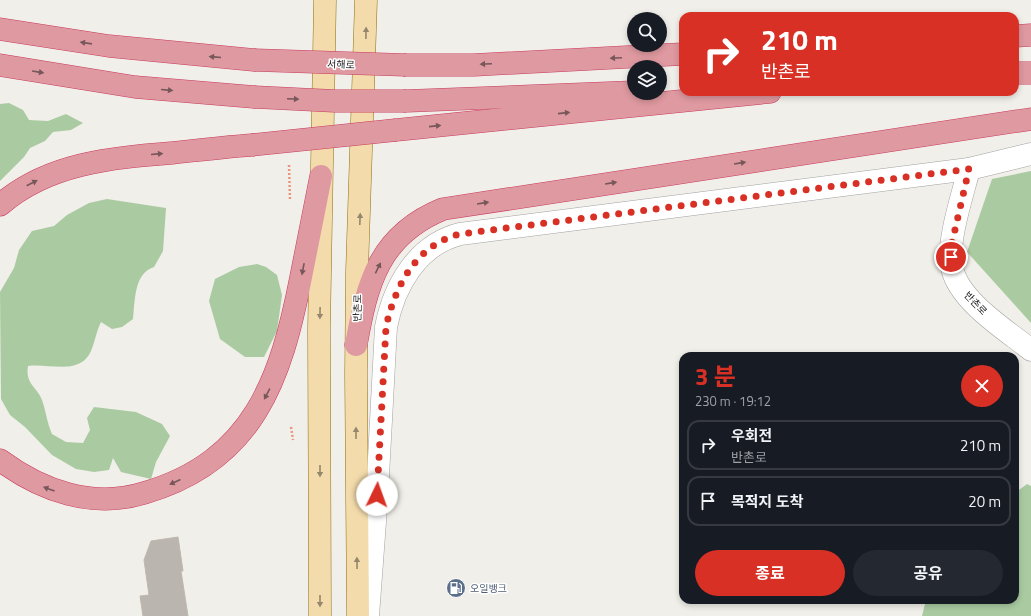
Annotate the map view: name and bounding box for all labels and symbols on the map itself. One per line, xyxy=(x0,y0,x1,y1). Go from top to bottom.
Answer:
one-way arrow xyxy=(363,26,369,39)
one-way arrow xyxy=(80,40,92,46)
one-way arrow xyxy=(209,54,221,60)
one-way arrow xyxy=(610,54,622,61)
street label: 서해로 xyxy=(327,57,355,72)
one-way arrow xyxy=(480,61,492,68)
one-way arrow xyxy=(32,69,44,75)
one-way arrow xyxy=(161,86,173,93)
one-way arrow xyxy=(287,96,300,102)
one-way arrow xyxy=(558,110,570,116)
one-way arrow xyxy=(429,123,441,129)
one-way arrow xyxy=(151,150,164,157)
one-way arrow xyxy=(734,160,746,166)
one-way arrow xyxy=(26,180,38,186)
one-way arrow xyxy=(605,180,617,186)
one-way arrow xyxy=(477,200,489,206)
one-way arrow xyxy=(356,213,363,225)
pin xyxy=(934,240,968,274)
one-way arrow xyxy=(375,262,381,273)
one-way arrow xyxy=(299,263,305,275)
street label: 반촌로 xyxy=(961,288,991,318)
street label: 반촌로 xyxy=(350,294,365,322)
one-way arrow xyxy=(317,307,323,320)
one-way arrow xyxy=(264,388,270,399)
one-way arrow xyxy=(353,426,359,439)
one-way arrow xyxy=(317,465,323,478)
position arrow xyxy=(356,474,398,516)
one-way arrow xyxy=(169,479,181,485)
one-way arrow xyxy=(43,485,55,491)
one-way arrow xyxy=(354,556,360,569)
fuel station icon: 오일뱅크 xyxy=(445,577,467,599)
place label: 오일뱅크 xyxy=(470,581,507,596)
one-way arrow xyxy=(317,595,323,608)

